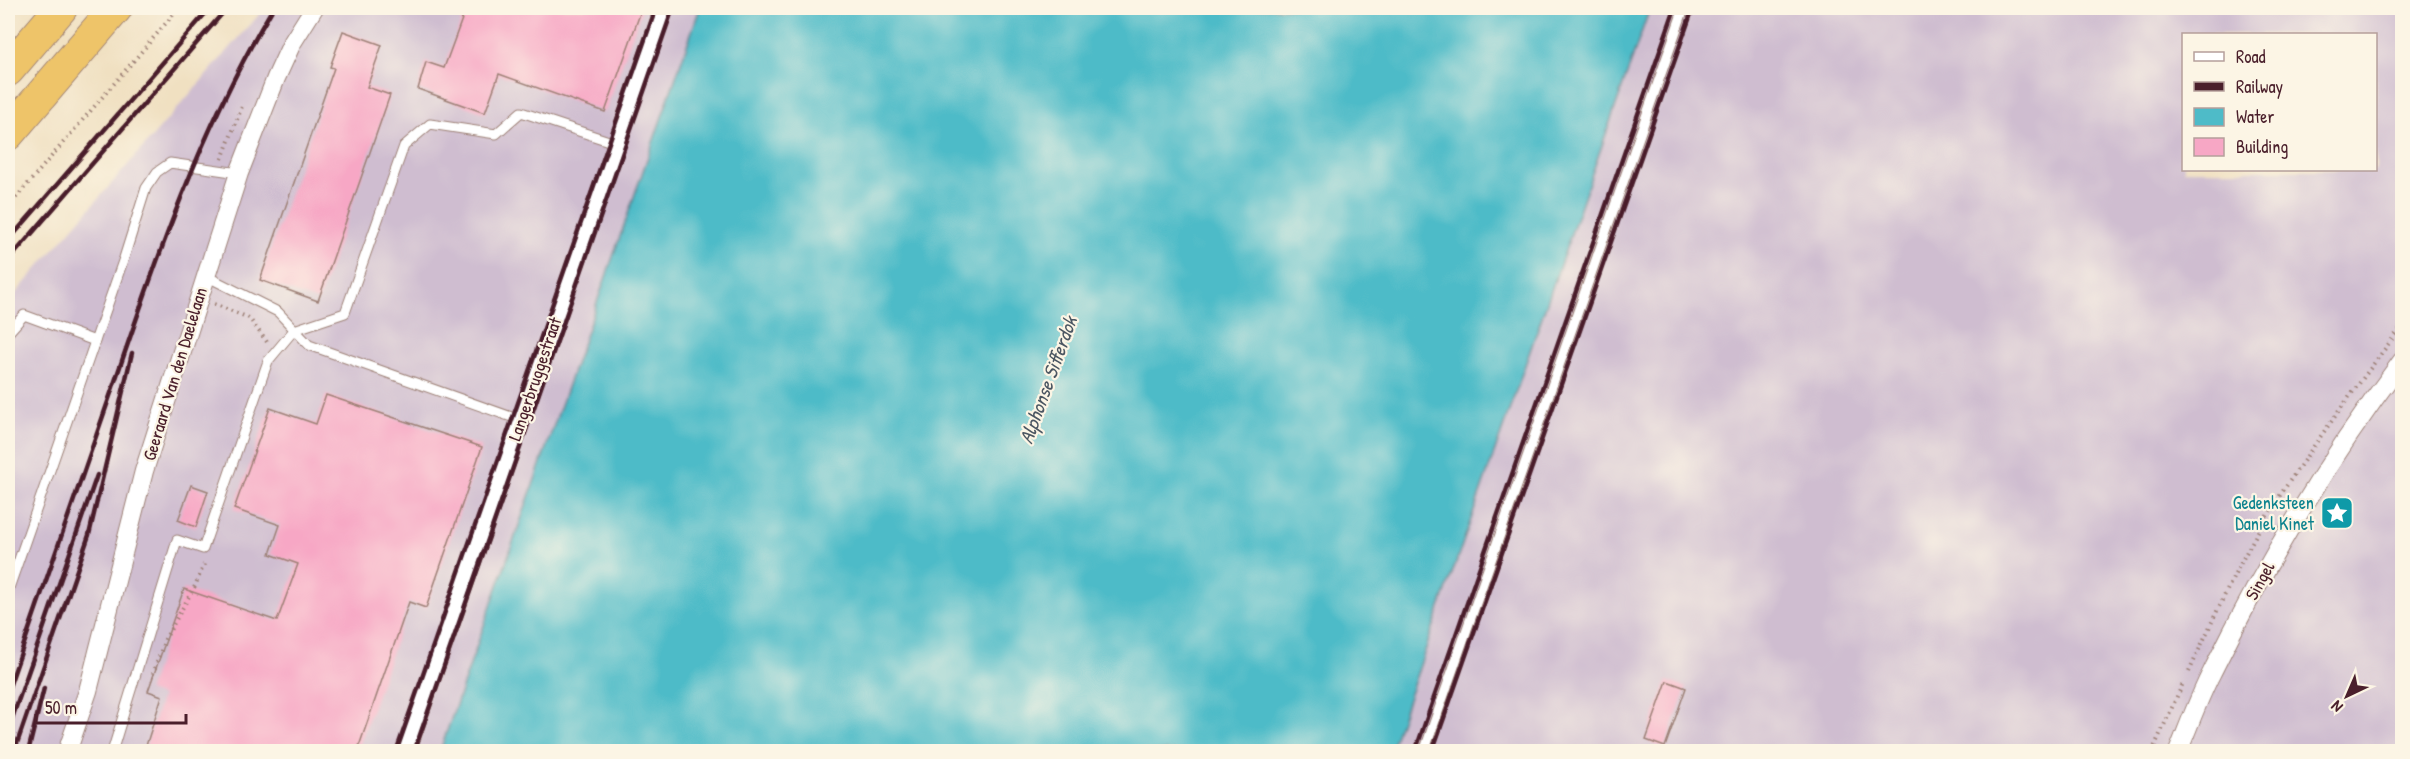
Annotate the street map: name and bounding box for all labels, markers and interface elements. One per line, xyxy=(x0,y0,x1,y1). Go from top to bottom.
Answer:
legend xyxy=(2182,33,2377,171)
text: Road xyxy=(2236,44,2266,69)
text: Railway xyxy=(2236,74,2283,99)
text: Water xyxy=(2236,104,2274,129)
text: Building xyxy=(2236,134,2288,159)
street label: Geeraard Van den Daelelaan xyxy=(136,284,213,463)
water label: Alphonse Sifferdok xyxy=(1012,311,1085,447)
street label: Langerbruggestraat xyxy=(502,313,568,444)
place label: Gedenksteen Daniel Kinet xyxy=(2233,490,2315,536)
place icon: Gedenksteen Daniel Kinet xyxy=(2319,495,2355,531)
street label: Singel xyxy=(2239,557,2280,604)
north arrow xyxy=(2317,666,2377,726)
scale bar xyxy=(36,687,186,725)
text: 50 m xyxy=(45,695,77,720)
text: N xyxy=(2326,696,2347,718)

